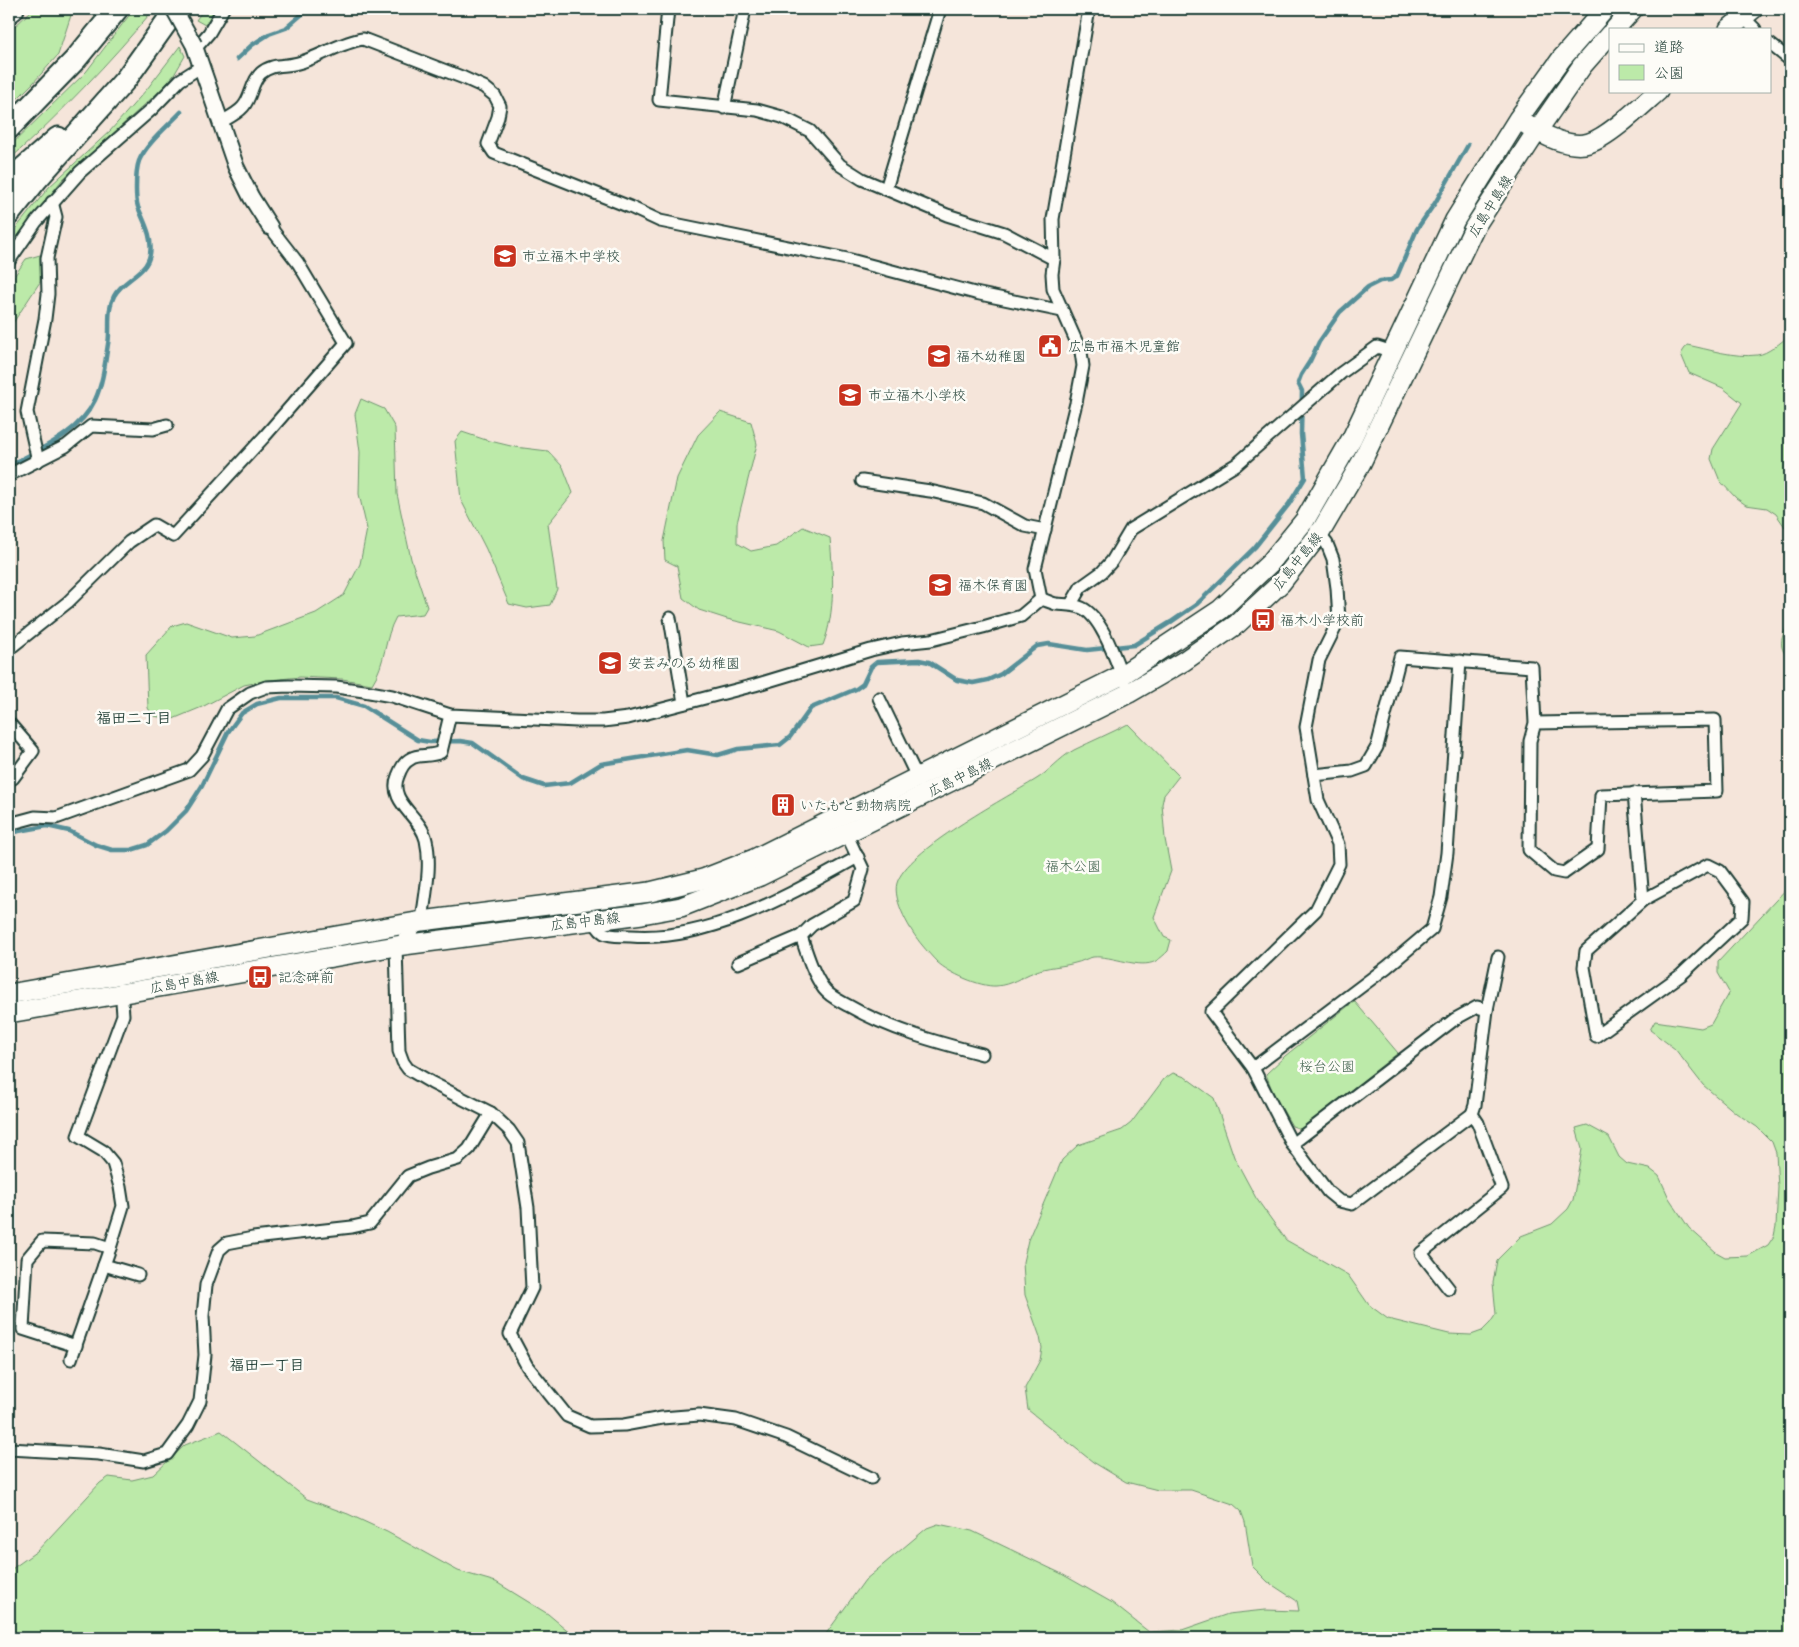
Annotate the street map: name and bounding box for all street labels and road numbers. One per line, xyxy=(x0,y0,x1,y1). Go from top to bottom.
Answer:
street label: 広島中島線 xyxy=(1464,172,1516,240)
street label: 広島中島線 xyxy=(1268,528,1326,594)
street label: 広島中島線 xyxy=(925,754,995,800)
street label: 広島中島線 xyxy=(549,908,621,934)
street label: 広島中島線 xyxy=(148,967,220,997)

